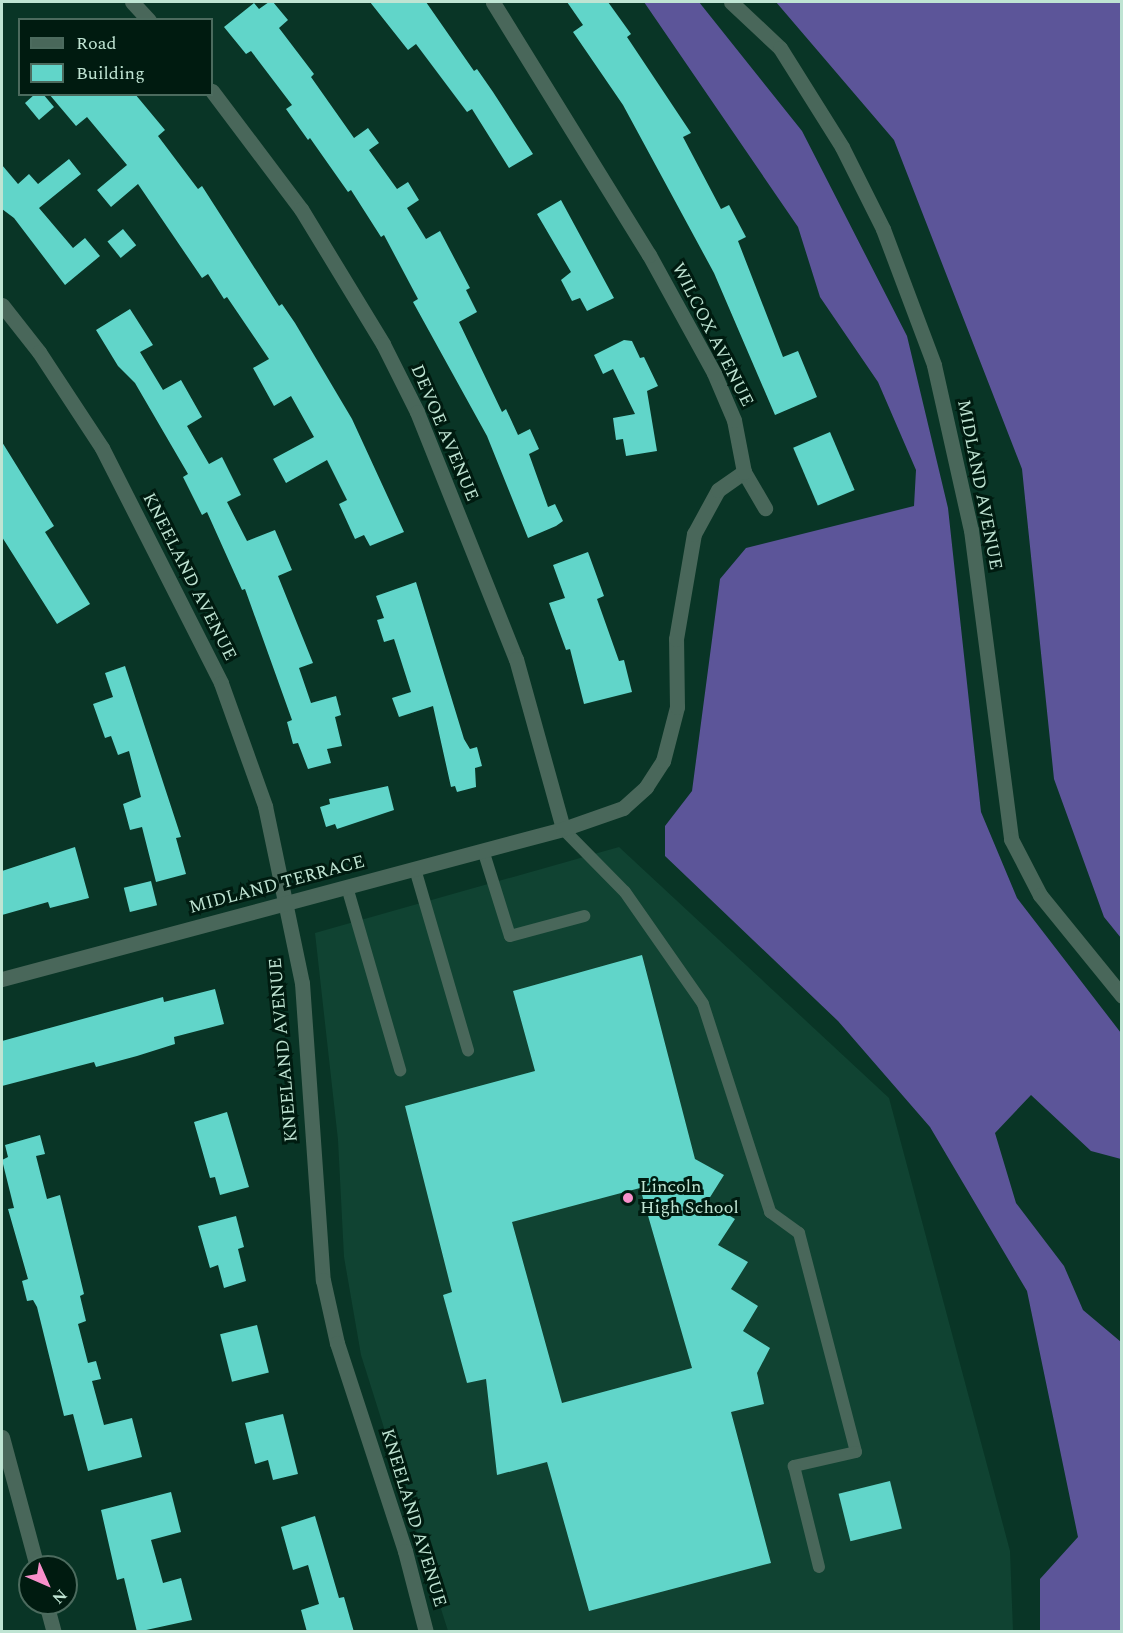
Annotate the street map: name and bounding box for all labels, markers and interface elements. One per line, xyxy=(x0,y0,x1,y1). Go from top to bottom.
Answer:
legend xyxy=(18,18,213,96)
text: Road xyxy=(76,30,117,57)
text: Building xyxy=(76,60,145,87)
street label: WILCOX AVENUE xyxy=(666,260,758,410)
street label: DEVOE AVENUE xyxy=(405,361,483,505)
street label: MIDLAND AVENUE xyxy=(952,398,1006,572)
street label: KNEELAND AVENUE xyxy=(137,490,241,664)
street label: MIDLAND TERRACE xyxy=(187,851,367,919)
street label: KNEELAND AVENUE xyxy=(265,957,303,1143)
place label: Lincoln High School xyxy=(640,1177,739,1220)
marker: Lincoln High School xyxy=(621,1191,635,1205)
street label: KNEELAND AVENUE xyxy=(376,1426,450,1610)
north arrow xyxy=(18,1555,78,1615)
text: N xyxy=(46,1583,72,1609)

